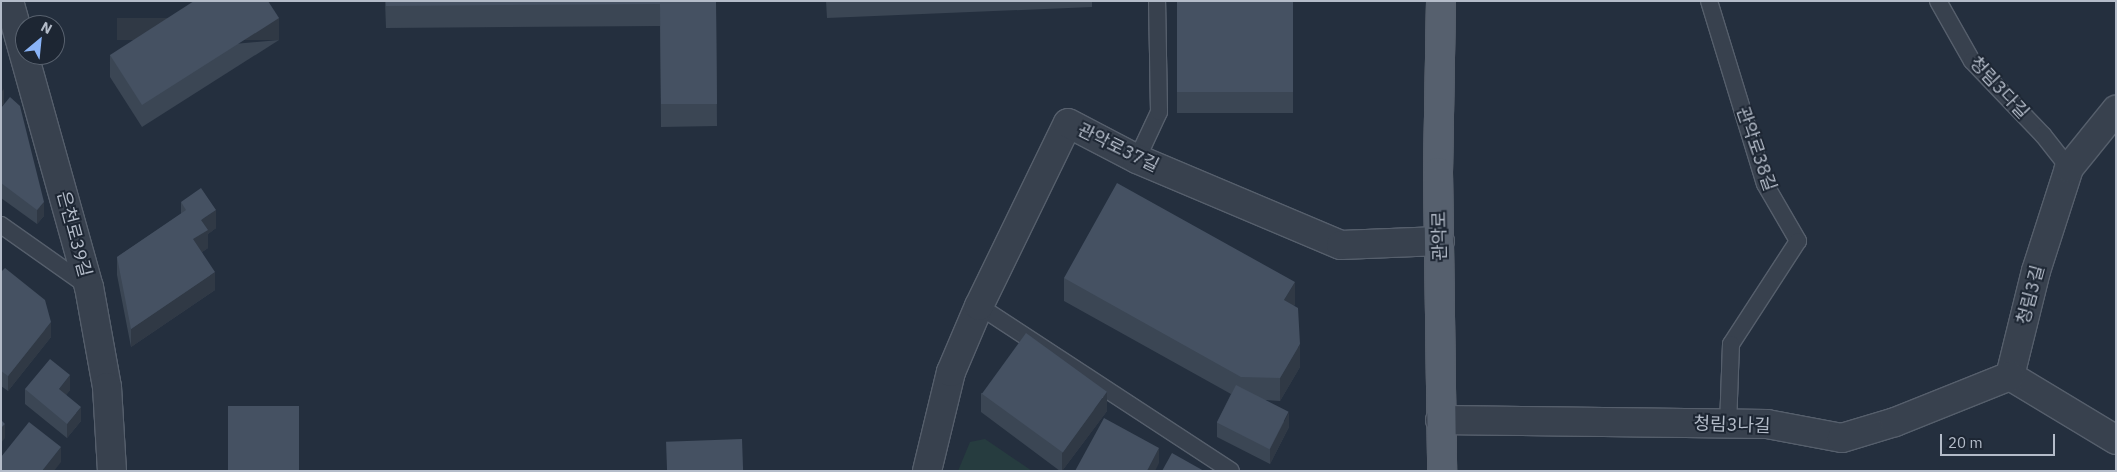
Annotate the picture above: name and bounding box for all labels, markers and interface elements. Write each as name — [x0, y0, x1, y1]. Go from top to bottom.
north arrow — [15, 15, 65, 65]
text: N — [38, 17, 55, 38]
street label: 청림3다길 — [1965, 52, 2033, 124]
street label: 관악로38길 — [1731, 104, 1781, 194]
street label: 관악로37길 — [1074, 119, 1162, 177]
street label: 은천로39길 — [52, 189, 96, 279]
street label: 관악로 — [1429, 211, 1451, 261]
street label: 청림3길 — [2013, 263, 2049, 327]
street label: 청림3나길 — [1693, 413, 1771, 437]
scale bar — [1942, 424, 2057, 456]
text: 20 m — [1948, 433, 1983, 452]

